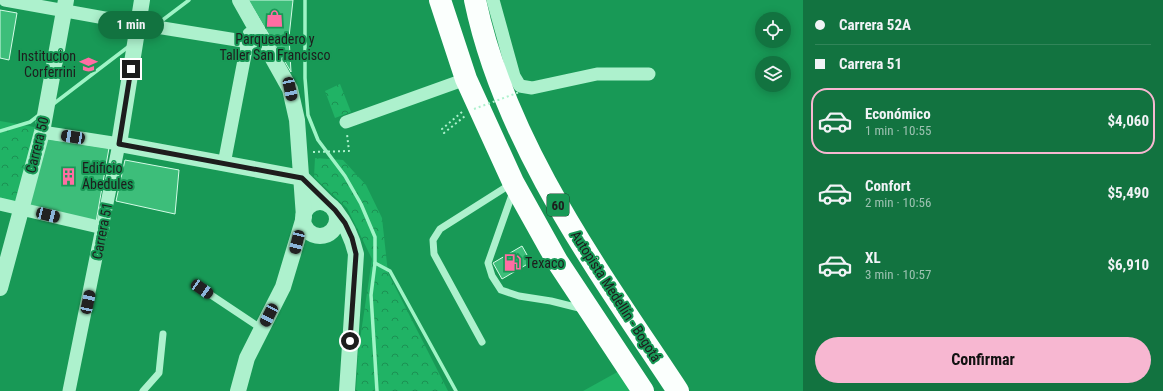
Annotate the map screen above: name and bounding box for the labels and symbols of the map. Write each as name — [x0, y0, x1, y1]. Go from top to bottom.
shop icon: Parqueadero y Taller San Francisco — [265, 9, 285, 29]
callout: 1 min — [98, 11, 164, 39]
place label: Parqueadero y Taller San Francisco — [219, 31, 331, 63]
place label: Institucion Corferrini — [18, 48, 76, 80]
school or university icon: Institucion Corferrini — [79, 54, 99, 74]
route end — [122, 60, 140, 78]
car — [282, 76, 298, 102]
street label: Carrera 50 — [22, 115, 52, 175]
car — [60, 129, 86, 145]
place label: Edificio Abedules — [82, 160, 133, 192]
building icon: Edificio Abedules — [59, 166, 79, 186]
road number: 60 — [547, 194, 569, 216]
street label: Carrera 51 — [89, 201, 115, 261]
car — [35, 206, 61, 224]
street label: Autopista Medellín - Bogotá — [568, 228, 664, 364]
car — [288, 229, 306, 255]
fuel station icon: Texaco — [502, 253, 522, 273]
place label: Texaco — [525, 255, 565, 271]
car — [189, 277, 215, 301]
car — [80, 289, 96, 315]
car — [258, 302, 280, 328]
route start — [341, 332, 359, 350]

